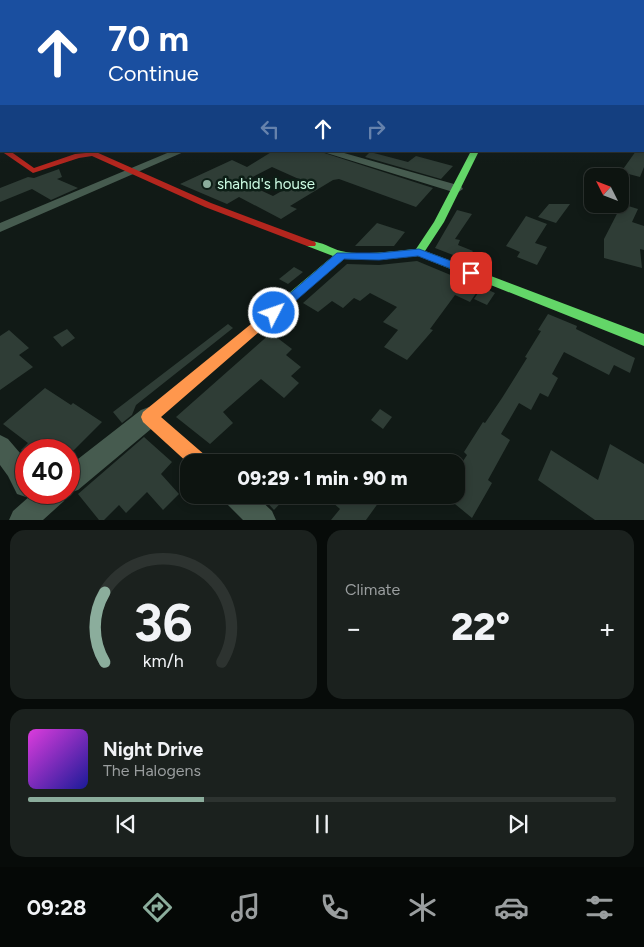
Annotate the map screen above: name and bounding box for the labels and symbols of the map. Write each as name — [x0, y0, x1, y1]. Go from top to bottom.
north arrow — [584, 168, 629, 212]
place label: shahid's house — [217, 175, 315, 193]
marker: shahid's house — [201, 178, 213, 190]
pin — [450, 252, 492, 294]
position arrow — [247, 286, 299, 338]
speed limit sign: 40 — [15, 439, 80, 504]

